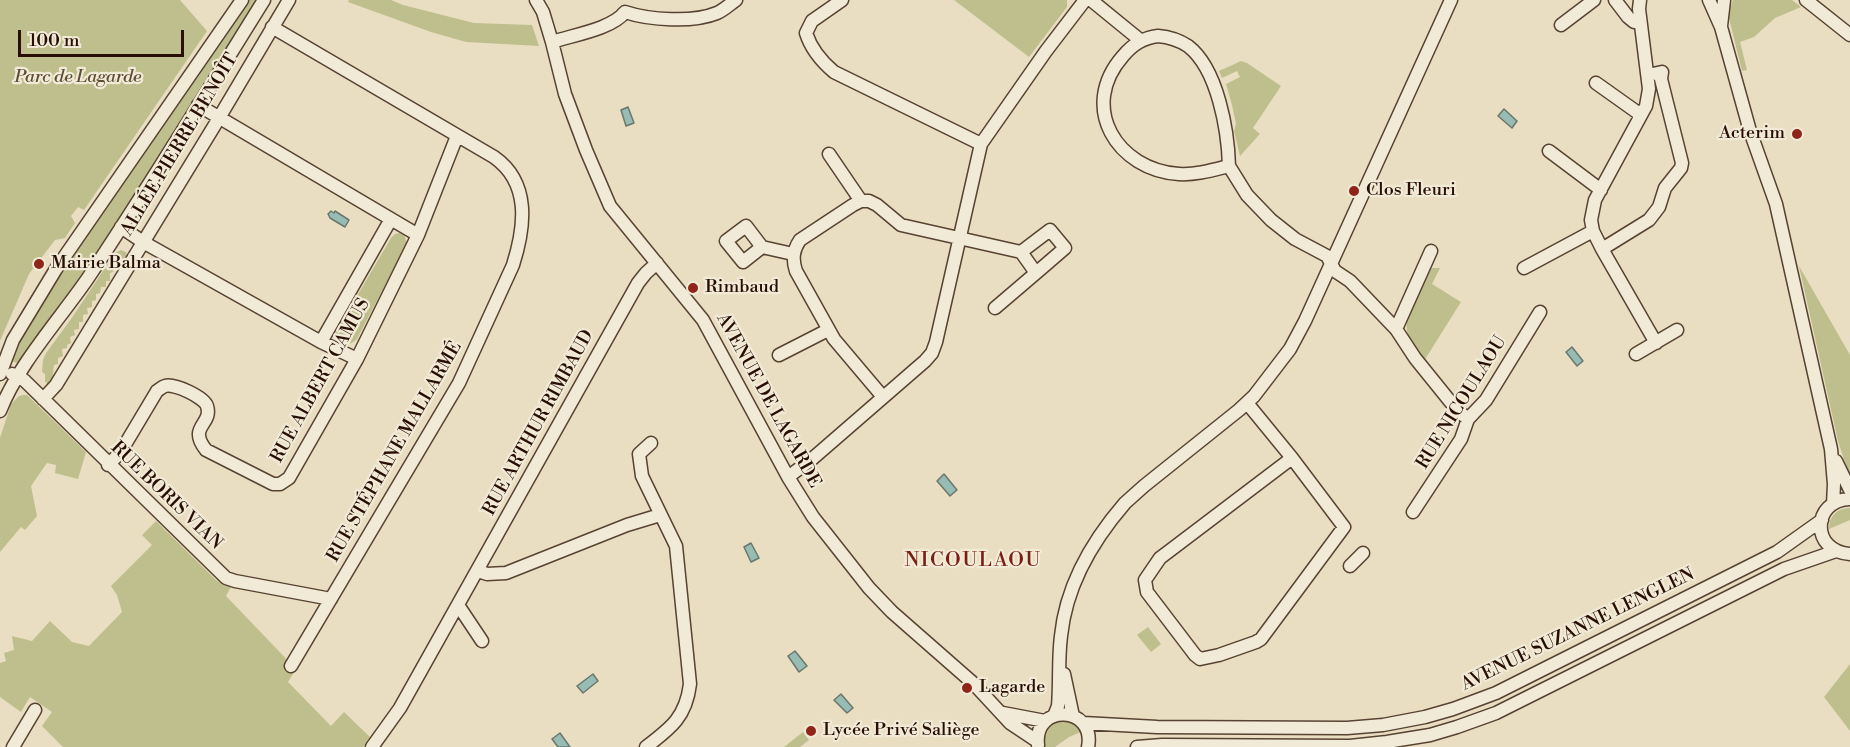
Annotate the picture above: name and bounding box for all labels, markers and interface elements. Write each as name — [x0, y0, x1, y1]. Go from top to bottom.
scale bar — [21, 18, 188, 56]
text: 100 m — [29, 29, 80, 52]
street label: ALLÉE PIERRE BENOÎT — [117, 50, 243, 240]
park label: Parc de Lagarde — [15, 67, 141, 89]
place label: Acterim — [1719, 123, 1785, 145]
marker: Acterim — [1790, 127, 1804, 141]
place label: Clos Fleuri — [1366, 180, 1456, 202]
marker: Clos Fleuri — [1347, 184, 1361, 198]
place label: Mairie Balma — [51, 253, 161, 275]
marker: Mairie Balma — [32, 257, 46, 271]
place label: Rimbaud — [705, 277, 779, 299]
marker: Rimbaud — [686, 281, 700, 295]
street label: RUE ALBERT CAMUS — [267, 295, 375, 467]
street label: AVENUE DE LAGARDE — [711, 310, 825, 492]
street label: RUE ARTHUR RIMBAUD — [479, 326, 599, 520]
street label: RUE NICOULAOU — [1412, 333, 1512, 473]
street label: RUE STÉPHANE MALLARMÉ — [323, 338, 467, 566]
street label: RUE BORIS VIAN — [106, 437, 226, 555]
district label: NICOULAOU — [904, 549, 1042, 573]
street label: AVENUE SUZANNE LENGLEN — [1458, 564, 1698, 696]
place label: Lagarde — [979, 677, 1045, 699]
marker: Lagarde — [960, 681, 974, 695]
place label: Lycée Privé Saliège — [823, 720, 980, 742]
marker: Lycée Privé Saliège — [804, 724, 818, 738]

